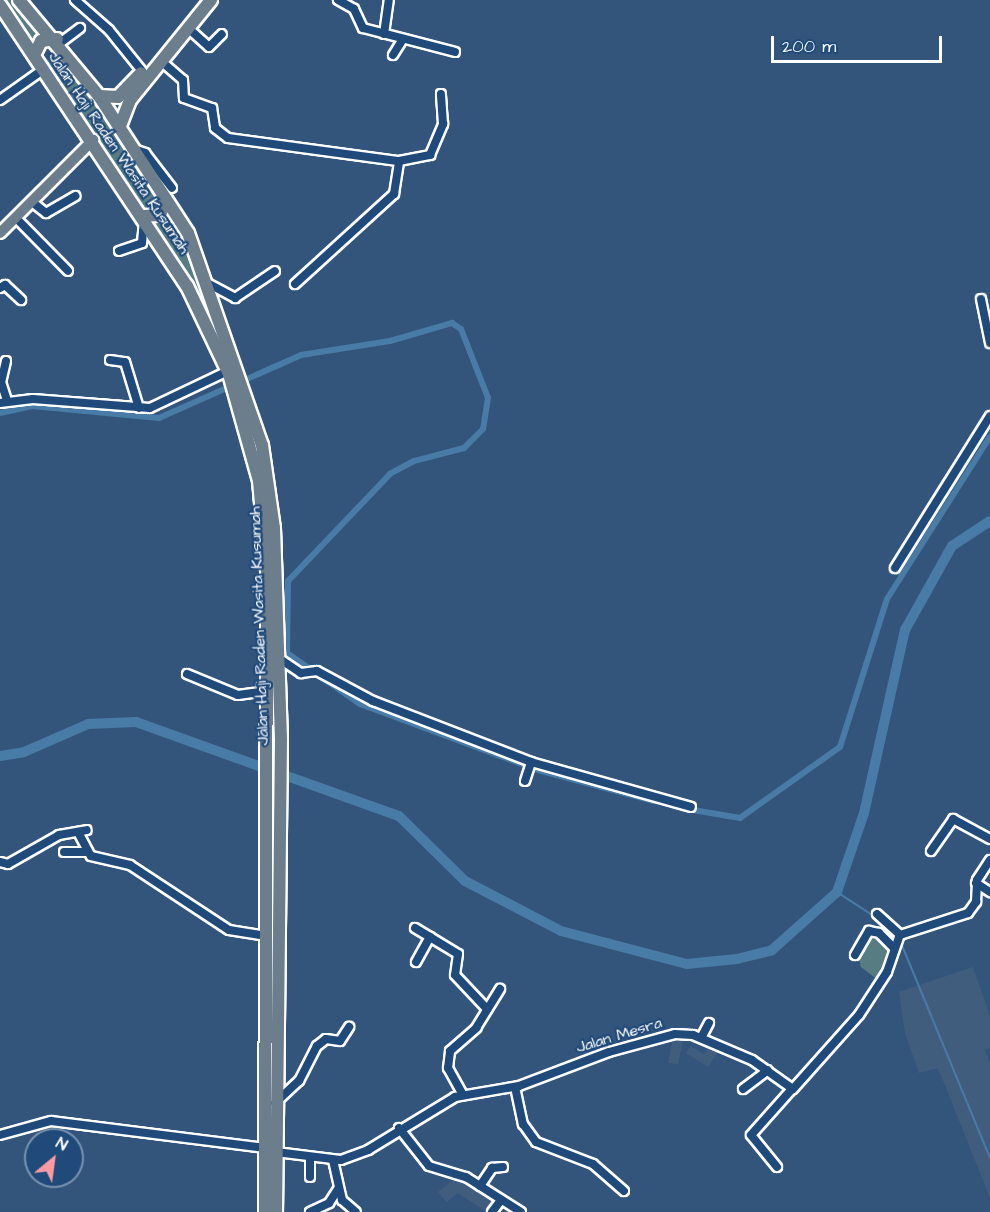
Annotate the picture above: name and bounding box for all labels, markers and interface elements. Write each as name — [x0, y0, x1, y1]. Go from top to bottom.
scale bar — [774, 24, 945, 62]
text: 200 m — [782, 34, 836, 59]
street label: Jalan Haji Raden Wasita Kusumah — [44, 49, 194, 257]
street label: Jalan Haji Raden Wasita Kusumah — [245, 506, 273, 746]
street label: Jalan Mesra — [574, 1013, 664, 1057]
north arrow — [24, 1128, 84, 1188]
text: N — [52, 1132, 71, 1156]

